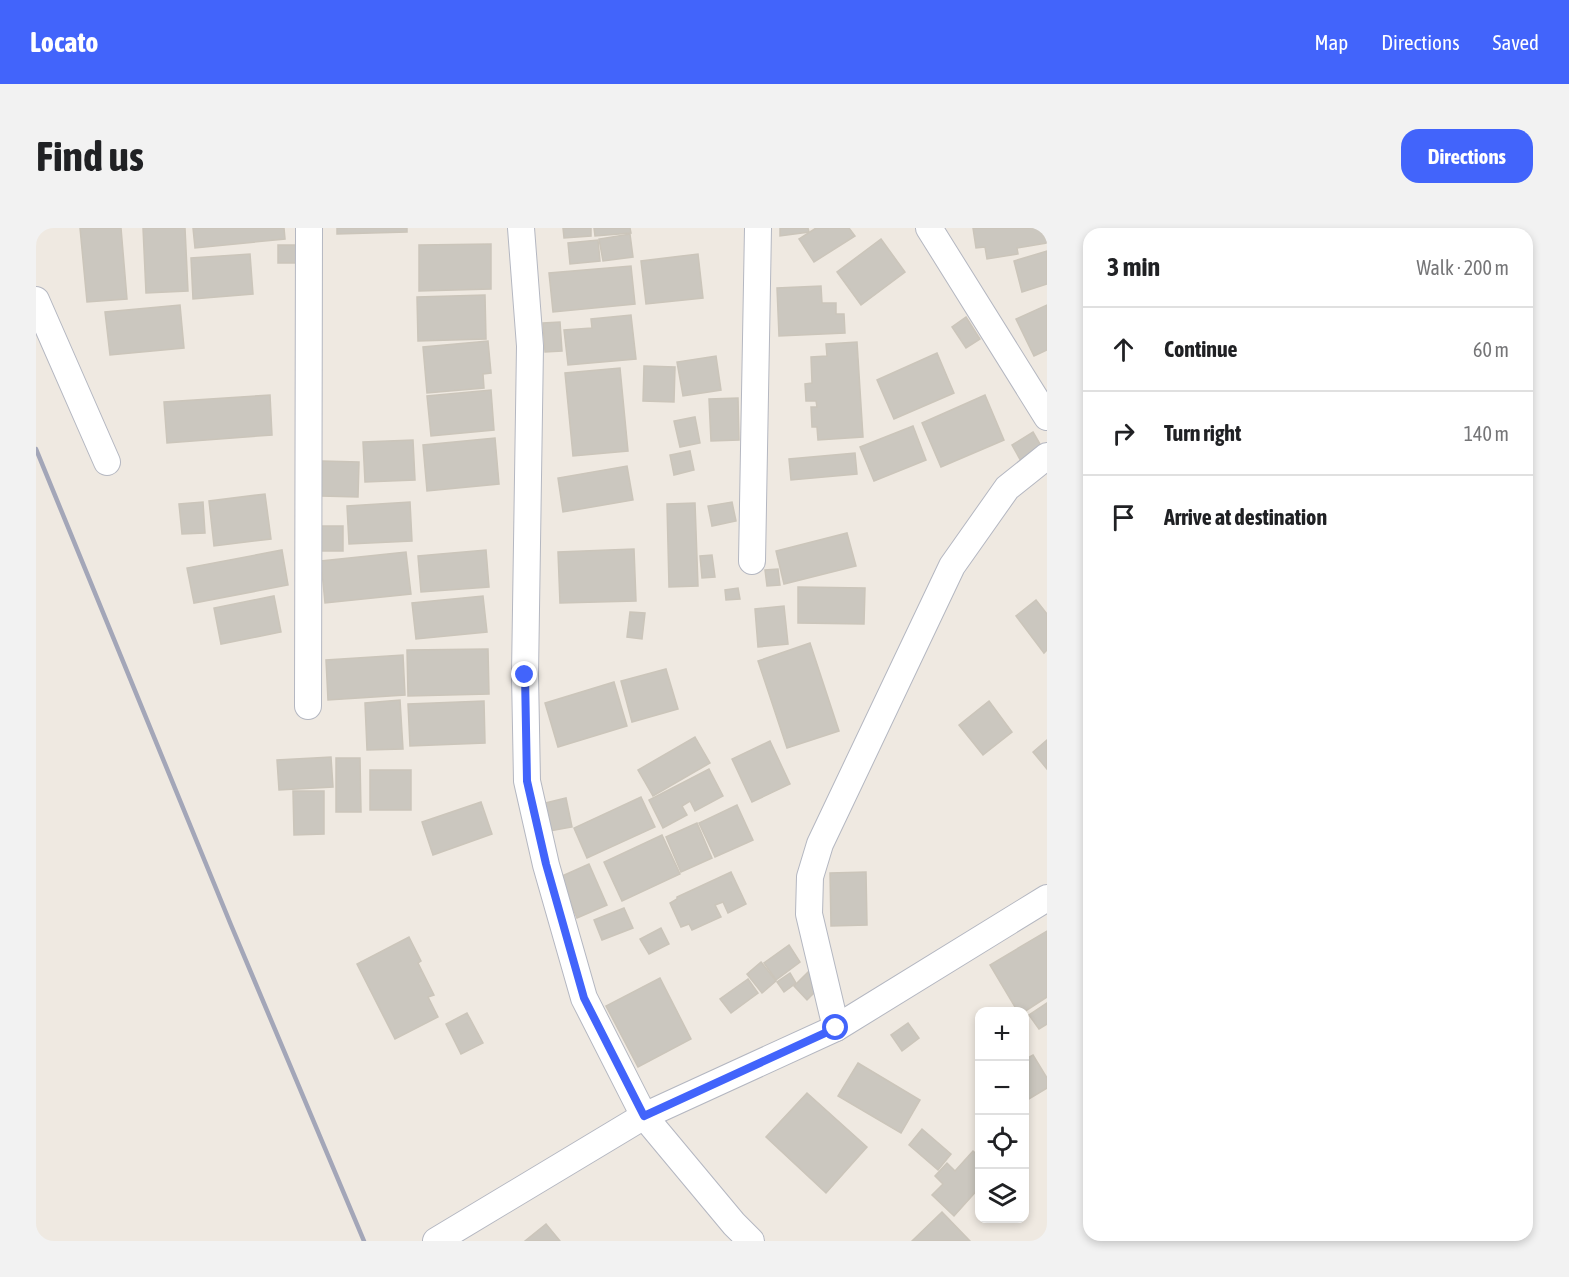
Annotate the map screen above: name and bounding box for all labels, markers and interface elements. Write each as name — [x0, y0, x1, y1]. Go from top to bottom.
text: Locato — [30, 26, 98, 58]
text: Map — [1314, 30, 1348, 54]
text: Directions — [1381, 30, 1460, 54]
text: Saved — [1493, 30, 1539, 54]
button: Directions — [1401, 129, 1533, 183]
text: Find us — [36, 132, 144, 180]
text: 3 min — [1107, 252, 1160, 282]
text: Walk · 200 m — [1417, 256, 1509, 279]
icon: ahead — [1107, 333, 1140, 366]
text: Continue — [1164, 336, 1238, 362]
text: 60 m — [1473, 338, 1509, 361]
icon: right — [1107, 417, 1140, 450]
text: Turn right — [1164, 420, 1241, 446]
text: 140 m — [1464, 422, 1509, 445]
icon: arrive — [1107, 501, 1140, 534]
text: Arrive at destination — [1164, 504, 1327, 530]
route end — [511, 661, 537, 687]
map controls — [975, 1007, 1029, 1223]
button: + — [975, 1007, 1029, 1061]
route start — [822, 1014, 848, 1040]
button: − — [975, 1061, 1029, 1115]
button: locate — [975, 1115, 1029, 1169]
button: layers — [975, 1169, 1029, 1223]

